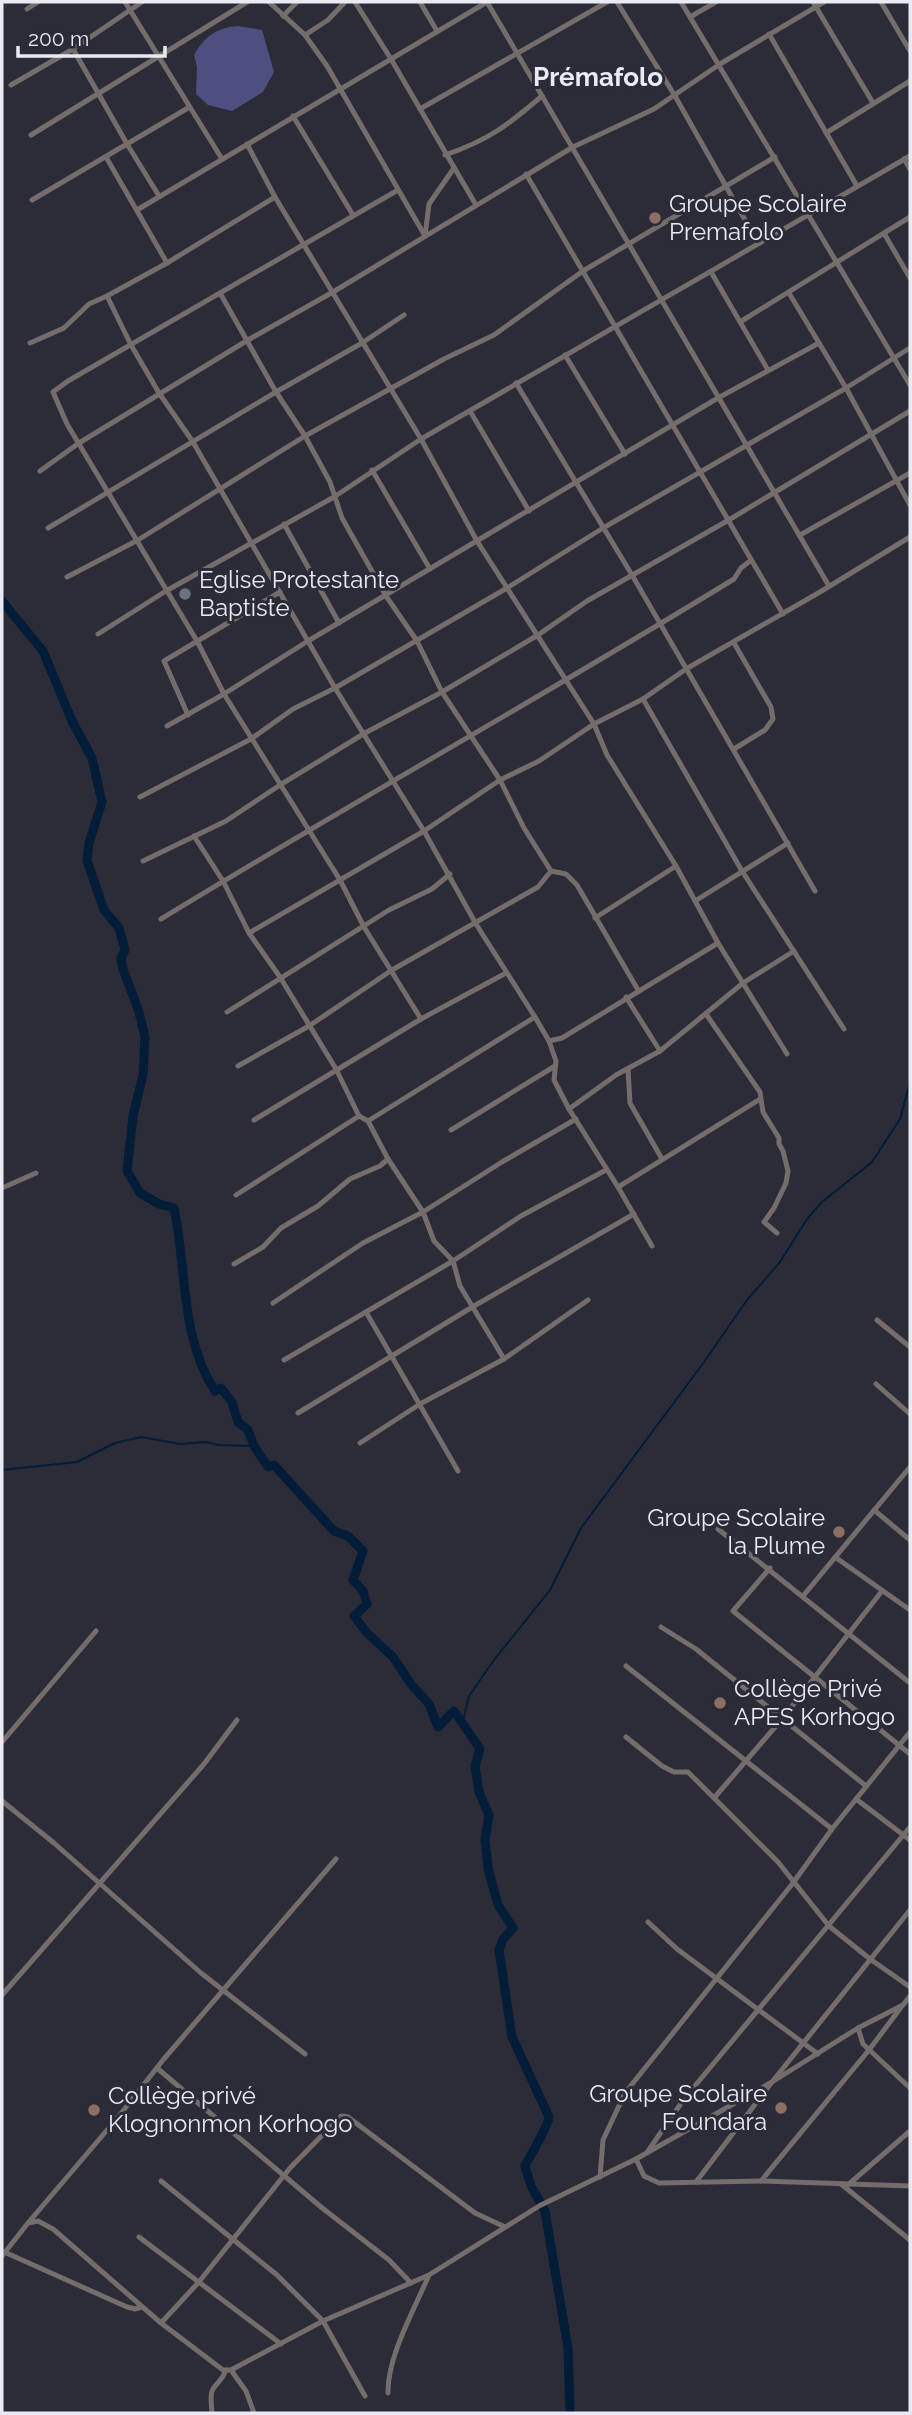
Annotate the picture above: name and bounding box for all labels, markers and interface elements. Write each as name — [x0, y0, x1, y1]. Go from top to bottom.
scale bar — [18, 14, 164, 58]
text: 200 m — [28, 26, 89, 51]
district label: Prémafolo — [533, 62, 663, 92]
place label: Groupe Scolaire Premafolo — [669, 189, 847, 246]
marker: Groupe Scolaire Premafolo — [647, 210, 663, 226]
place label: Eglise Protestante Baptiste — [199, 565, 399, 622]
marker: Eglise Protestante Baptiste — [177, 586, 193, 602]
place label: Groupe Scolaire la Plume — [647, 1503, 825, 1560]
marker: Groupe Scolaire la Plume — [831, 1524, 847, 1540]
place label: Collège Privé APES Korhogo — [734, 1674, 895, 1731]
marker: Collège Privé APES Korhogo — [712, 1695, 728, 1711]
place label: Groupe Scolaire Foundara — [589, 2079, 767, 2136]
place label: Collège privé Klognonmon Korhogo — [108, 2081, 353, 2138]
marker: Groupe Scolaire Foundara — [773, 2100, 789, 2116]
marker: Collège privé Klognonmon Korhogo — [86, 2102, 102, 2118]

